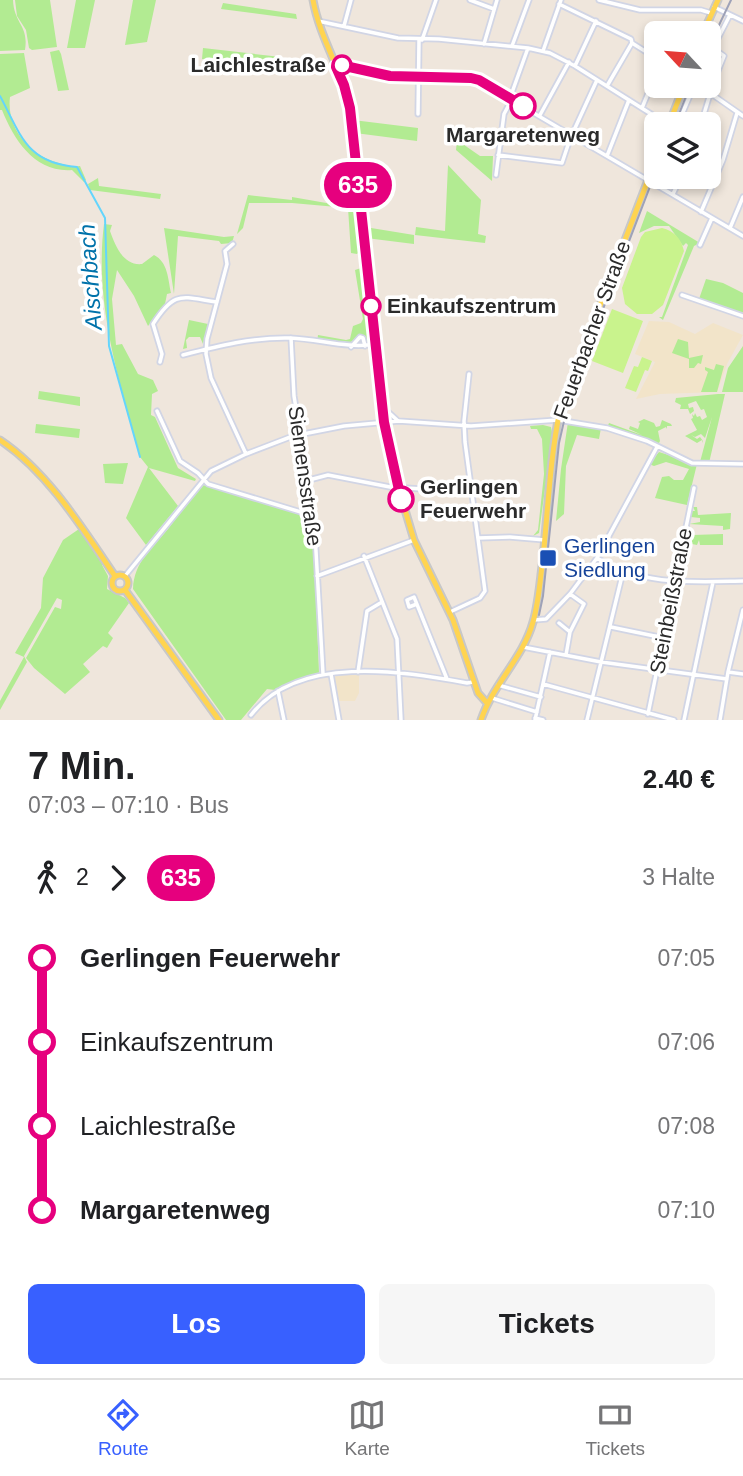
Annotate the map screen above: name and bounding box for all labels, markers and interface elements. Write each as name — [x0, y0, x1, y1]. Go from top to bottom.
north arrow — [644, 21, 721, 98]
map controls — [644, 21, 721, 189]
place label: Laichlestraße — [191, 53, 326, 76]
marker: Laichlestraße — [332, 55, 352, 75]
marker: Margaretenweg — [510, 93, 536, 119]
button: layers — [644, 112, 721, 189]
place label: Margaretenweg — [446, 123, 600, 146]
line badge: 635 — [318, 162, 398, 208]
text: 635 — [338, 171, 378, 198]
water label: Aischbach — [73, 223, 107, 333]
street label: Feuerbacher Straße — [549, 238, 634, 422]
place label: Einkaufszentrum — [387, 294, 556, 317]
marker: Einkaufszentrum — [361, 296, 381, 316]
street label: Siemensstraße — [284, 404, 327, 547]
place label: Gerlingen Feuerwehr — [420, 475, 526, 522]
marker: Gerlingen Feuerwehr — [388, 486, 414, 512]
street label: Steinbeißstraße — [645, 526, 696, 676]
place label: Gerlingen Siedlung — [564, 534, 655, 581]
marker: Gerlingen Siedlung — [538, 548, 558, 568]
text: 7 Min. — [28, 745, 136, 787]
text: 2.40 € — [643, 764, 715, 794]
text: 07:03 – 07:10 · Bus — [28, 792, 229, 818]
icon: walk — [28, 859, 66, 897]
icon: forward — [99, 859, 137, 897]
text: 2 — [76, 864, 89, 890]
text: 635 — [161, 864, 201, 891]
text: 3 Halte — [642, 864, 715, 890]
text: Gerlingen Feuerwehr — [80, 943, 340, 973]
text: 07:05 — [657, 945, 715, 971]
text: Einkaufszentrum — [80, 1027, 274, 1057]
text: 07:06 — [657, 1029, 715, 1055]
text: Laichlestraße — [80, 1111, 236, 1141]
text: 07:08 — [657, 1113, 715, 1139]
text: Margaretenweg — [80, 1195, 271, 1225]
text: 07:10 — [657, 1197, 715, 1223]
button: Los — [28, 1284, 365, 1364]
button: Tickets — [379, 1284, 715, 1364]
tab: Route — [98, 1396, 149, 1460]
tab: Karte — [344, 1396, 390, 1460]
tab: Tickets — [586, 1396, 645, 1460]

